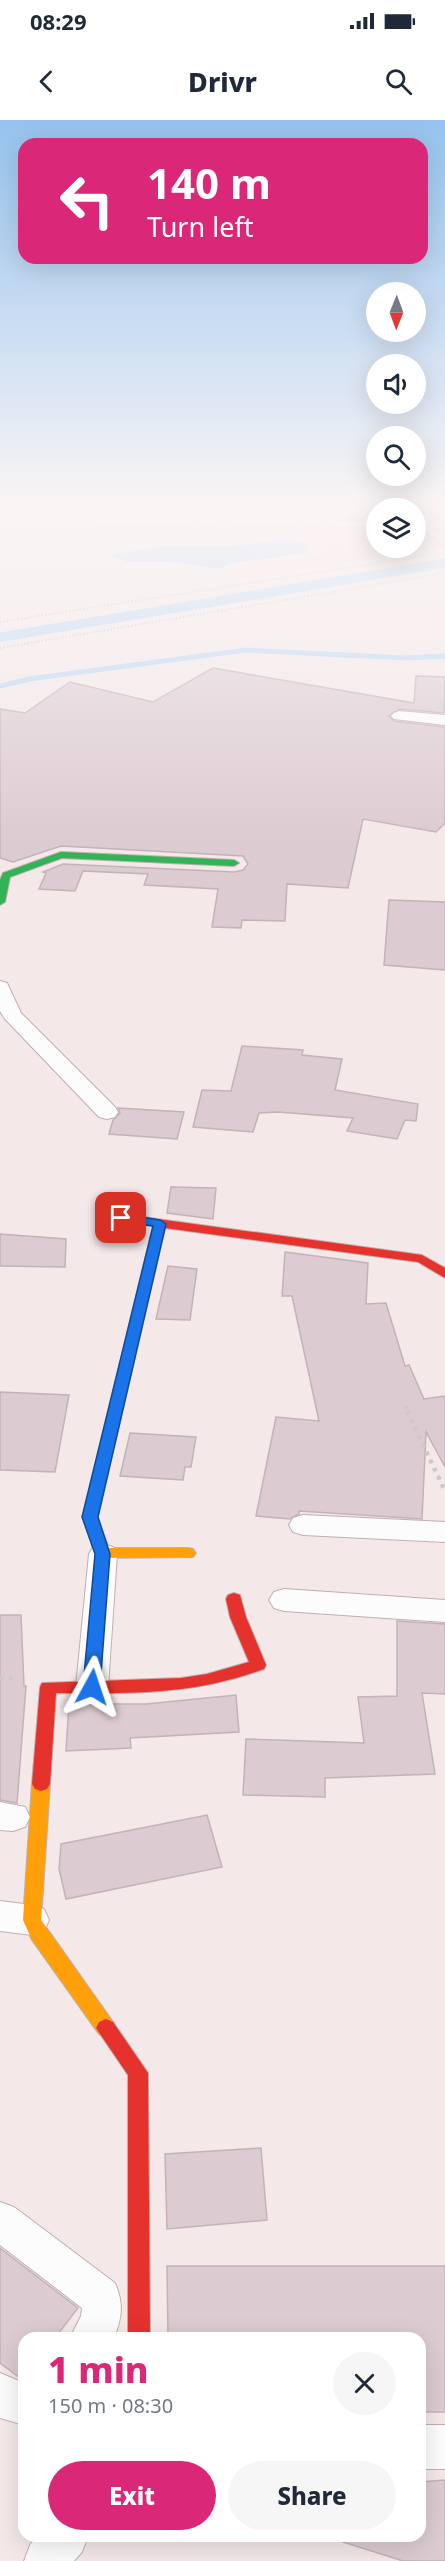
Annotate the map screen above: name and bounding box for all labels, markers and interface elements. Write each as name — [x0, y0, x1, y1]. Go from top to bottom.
text: 08:29 — [30, 6, 87, 36]
text: Drivr — [188, 63, 257, 100]
icon: back — [30, 65, 63, 98]
icon: search — [382, 65, 415, 98]
text: 140 m — [147, 154, 271, 211]
icon: left — [48, 162, 126, 240]
text: Turn left — [147, 208, 253, 245]
north arrow — [366, 282, 426, 342]
map controls — [366, 282, 426, 558]
button: sound — [366, 354, 426, 414]
button: search — [366, 426, 426, 486]
button: layers — [366, 498, 426, 558]
pin — [95, 1192, 146, 1243]
icon: arrive — [104, 1201, 137, 1234]
position arrow — [60, 1655, 124, 1719]
text: 1 min — [48, 2345, 149, 2394]
button: close — [333, 2352, 396, 2415]
text: 150 m · 08:30 — [48, 2392, 173, 2419]
button: Exit — [48, 2461, 216, 2530]
button: Share — [228, 2461, 396, 2530]

